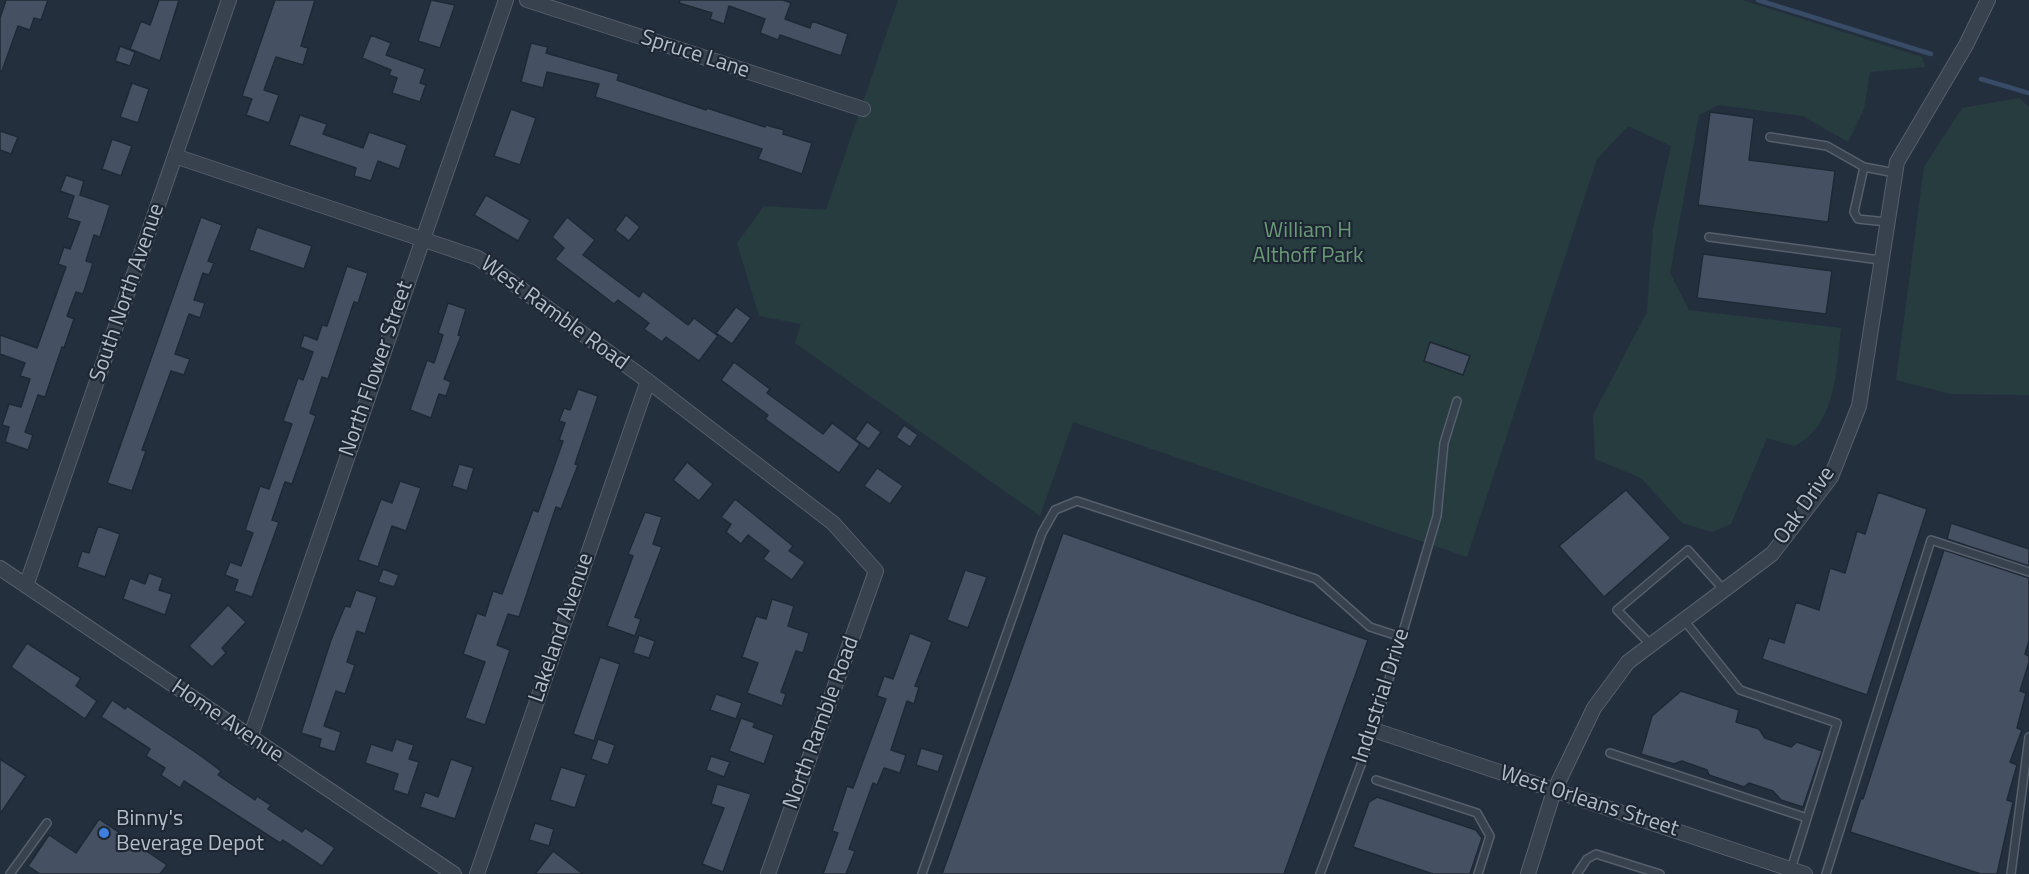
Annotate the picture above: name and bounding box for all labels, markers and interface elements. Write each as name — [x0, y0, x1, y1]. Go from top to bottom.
street label: Spruce Lane — [637, 25, 753, 85]
street label: South North Avenue — [85, 200, 171, 386]
park label: William H Althoff Park — [1253, 219, 1363, 270]
street label: West Ramble Road — [475, 252, 633, 376]
street label: North Flower Street — [335, 278, 419, 460]
street label: Oak Drive — [1769, 462, 1841, 550]
street label: Lakeland Avenue — [524, 550, 600, 706]
street label: Industrial Drive — [1348, 625, 1416, 767]
street label: North Ramble Road — [779, 633, 865, 813]
street label: Home Avenue — [166, 675, 288, 769]
street label: West Orleans Street — [1497, 761, 1681, 843]
place label: Binny's Beverage Depot — [116, 807, 264, 858]
marker: Binny's Beverage Depot — [97, 826, 111, 840]

